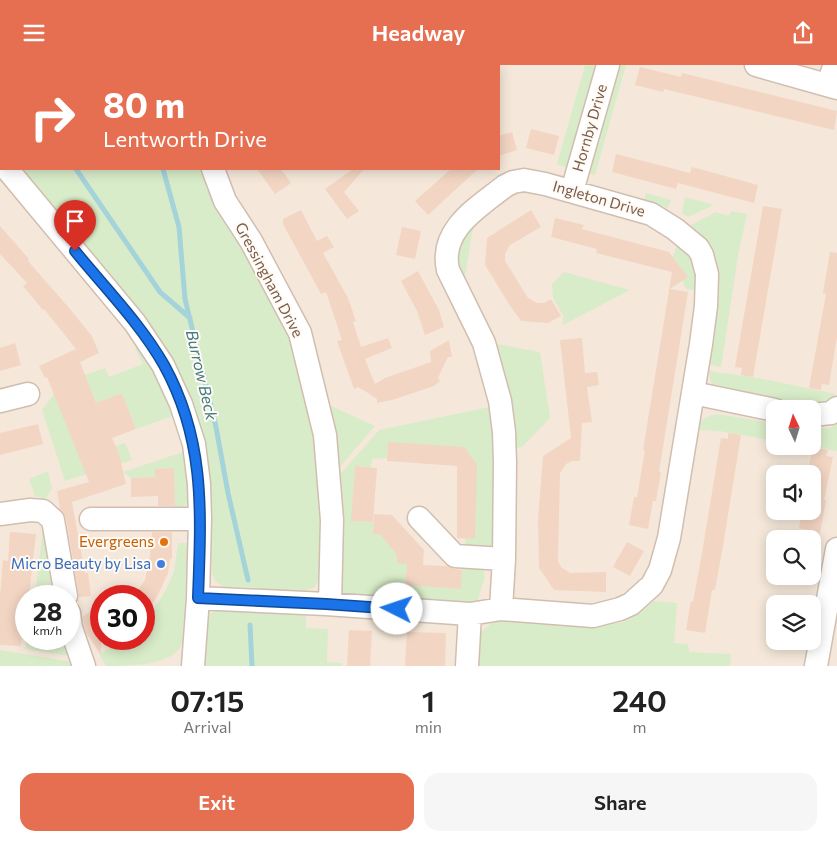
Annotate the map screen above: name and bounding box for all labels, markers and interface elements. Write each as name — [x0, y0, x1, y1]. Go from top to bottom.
icon: menu — [20, 19, 48, 47]
text: Headway — [372, 19, 465, 46]
icon: share — [789, 19, 817, 47]
text: 80 m — [103, 82, 185, 125]
street label: Hornby Drive — [568, 82, 610, 174]
icon: right — [20, 85, 85, 150]
text: Lentworth Drive — [103, 125, 267, 152]
street label: Ingleton Drive — [551, 176, 648, 220]
pin — [54, 200, 96, 251]
icon: arrive — [61, 207, 89, 235]
street label: Gressingham Drive — [232, 219, 308, 340]
water label: Burrow Beck — [183, 328, 222, 422]
north arrow — [766, 400, 821, 455]
map controls — [766, 400, 821, 650]
button: sound — [766, 465, 821, 520]
button: search — [766, 530, 821, 585]
place label: Evergreens — [79, 532, 154, 550]
marker: Evergreens — [158, 536, 170, 548]
place label: Micro Beauty by Lisa — [11, 554, 151, 572]
marker: Micro Beauty by Lisa — [155, 558, 167, 570]
position arrow — [370, 582, 422, 634]
speed limit sign: 30 — [90, 585, 155, 650]
button: layers — [766, 595, 821, 650]
text: 28 — [33, 596, 62, 626]
text: km/h — [33, 623, 62, 637]
text: 07:15 — [170, 681, 244, 718]
text: 1 — [422, 681, 435, 718]
text: 240 — [612, 681, 667, 718]
text: Arrival — [183, 717, 232, 736]
text: min — [415, 717, 442, 736]
text: m — [633, 717, 646, 736]
button: Exit — [20, 773, 414, 831]
button: Share — [424, 773, 817, 831]

